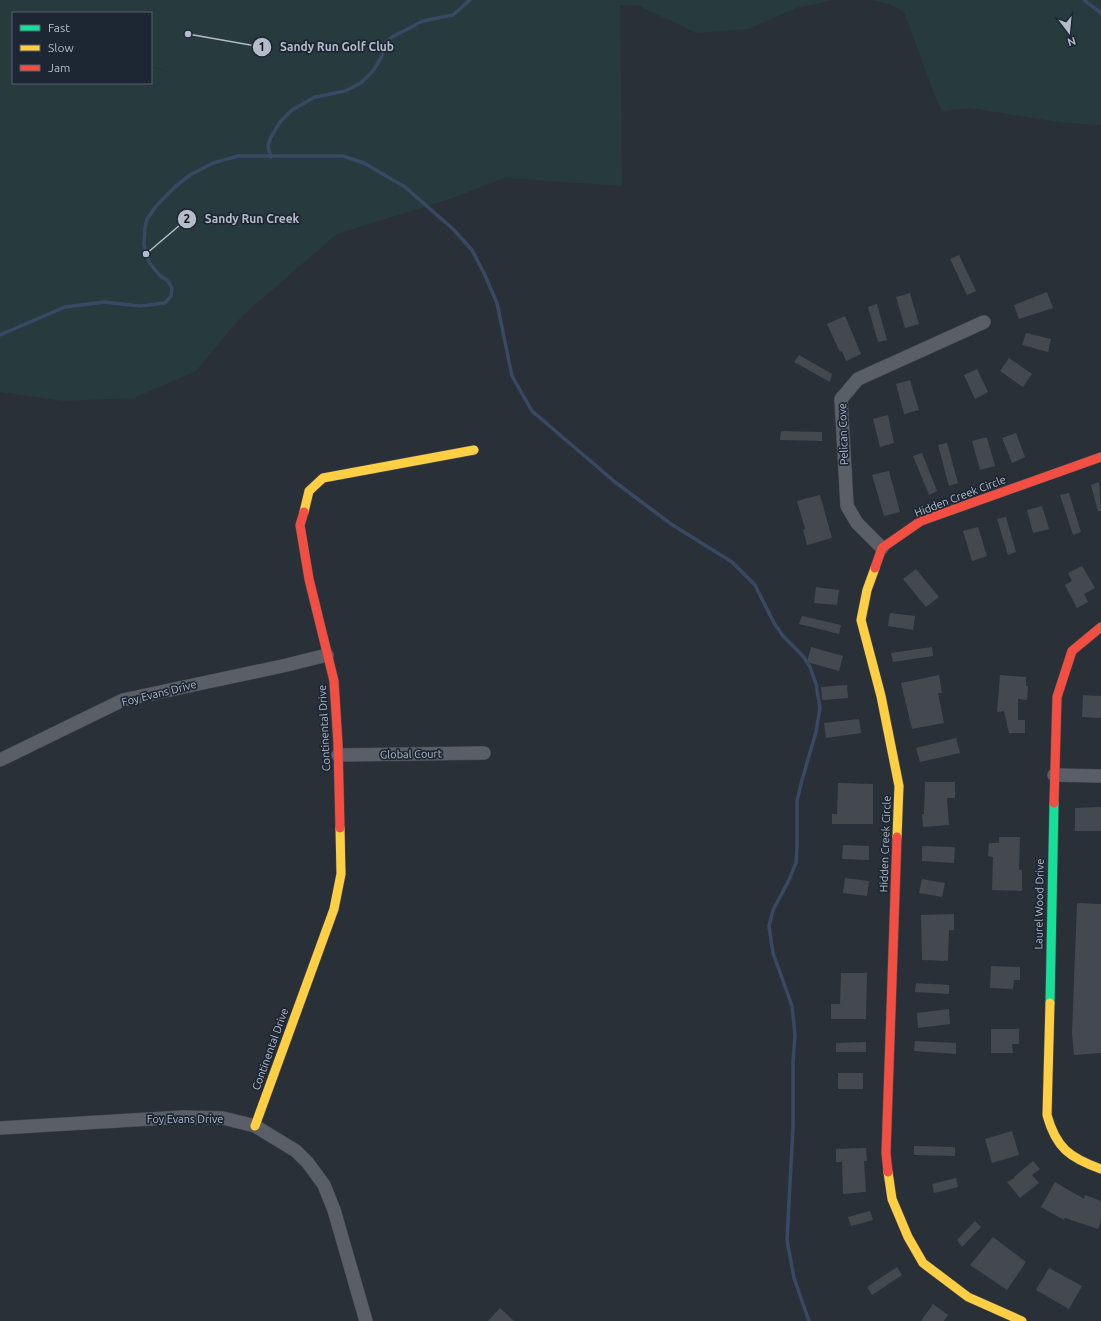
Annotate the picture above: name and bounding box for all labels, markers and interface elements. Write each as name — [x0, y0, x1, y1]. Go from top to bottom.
legend — [12, 12, 152, 84]
north arrow — [1049, 12, 1089, 52]
text: Fast — [48, 21, 70, 34]
callout: Sandy Run Golf Club — [252, 35, 402, 59]
text: N — [1066, 35, 1077, 49]
text: 1 — [259, 40, 265, 53]
text: Sandy Run Golf Club — [280, 40, 394, 53]
text: Slow — [48, 41, 74, 54]
text: Jam — [48, 61, 70, 74]
callout: Sandy Run Creek — [177, 207, 307, 231]
text: 2 — [184, 212, 191, 225]
text: Sandy Run Creek — [205, 212, 300, 225]
street label: Pelican Cove — [836, 403, 850, 465]
street label: Hidden Creek Circle — [913, 473, 1007, 519]
street label: Foy Evans Drive — [120, 678, 198, 708]
street label: Continental Drive — [316, 685, 332, 771]
street label: Global Court — [380, 747, 443, 761]
street label: Hidden Creek Circle — [877, 795, 893, 893]
street label: Laurel Wood Drive — [1032, 858, 1046, 950]
street label: Continental Drive — [250, 1006, 290, 1092]
street label: Foy Evans Drive — [147, 1113, 223, 1125]

